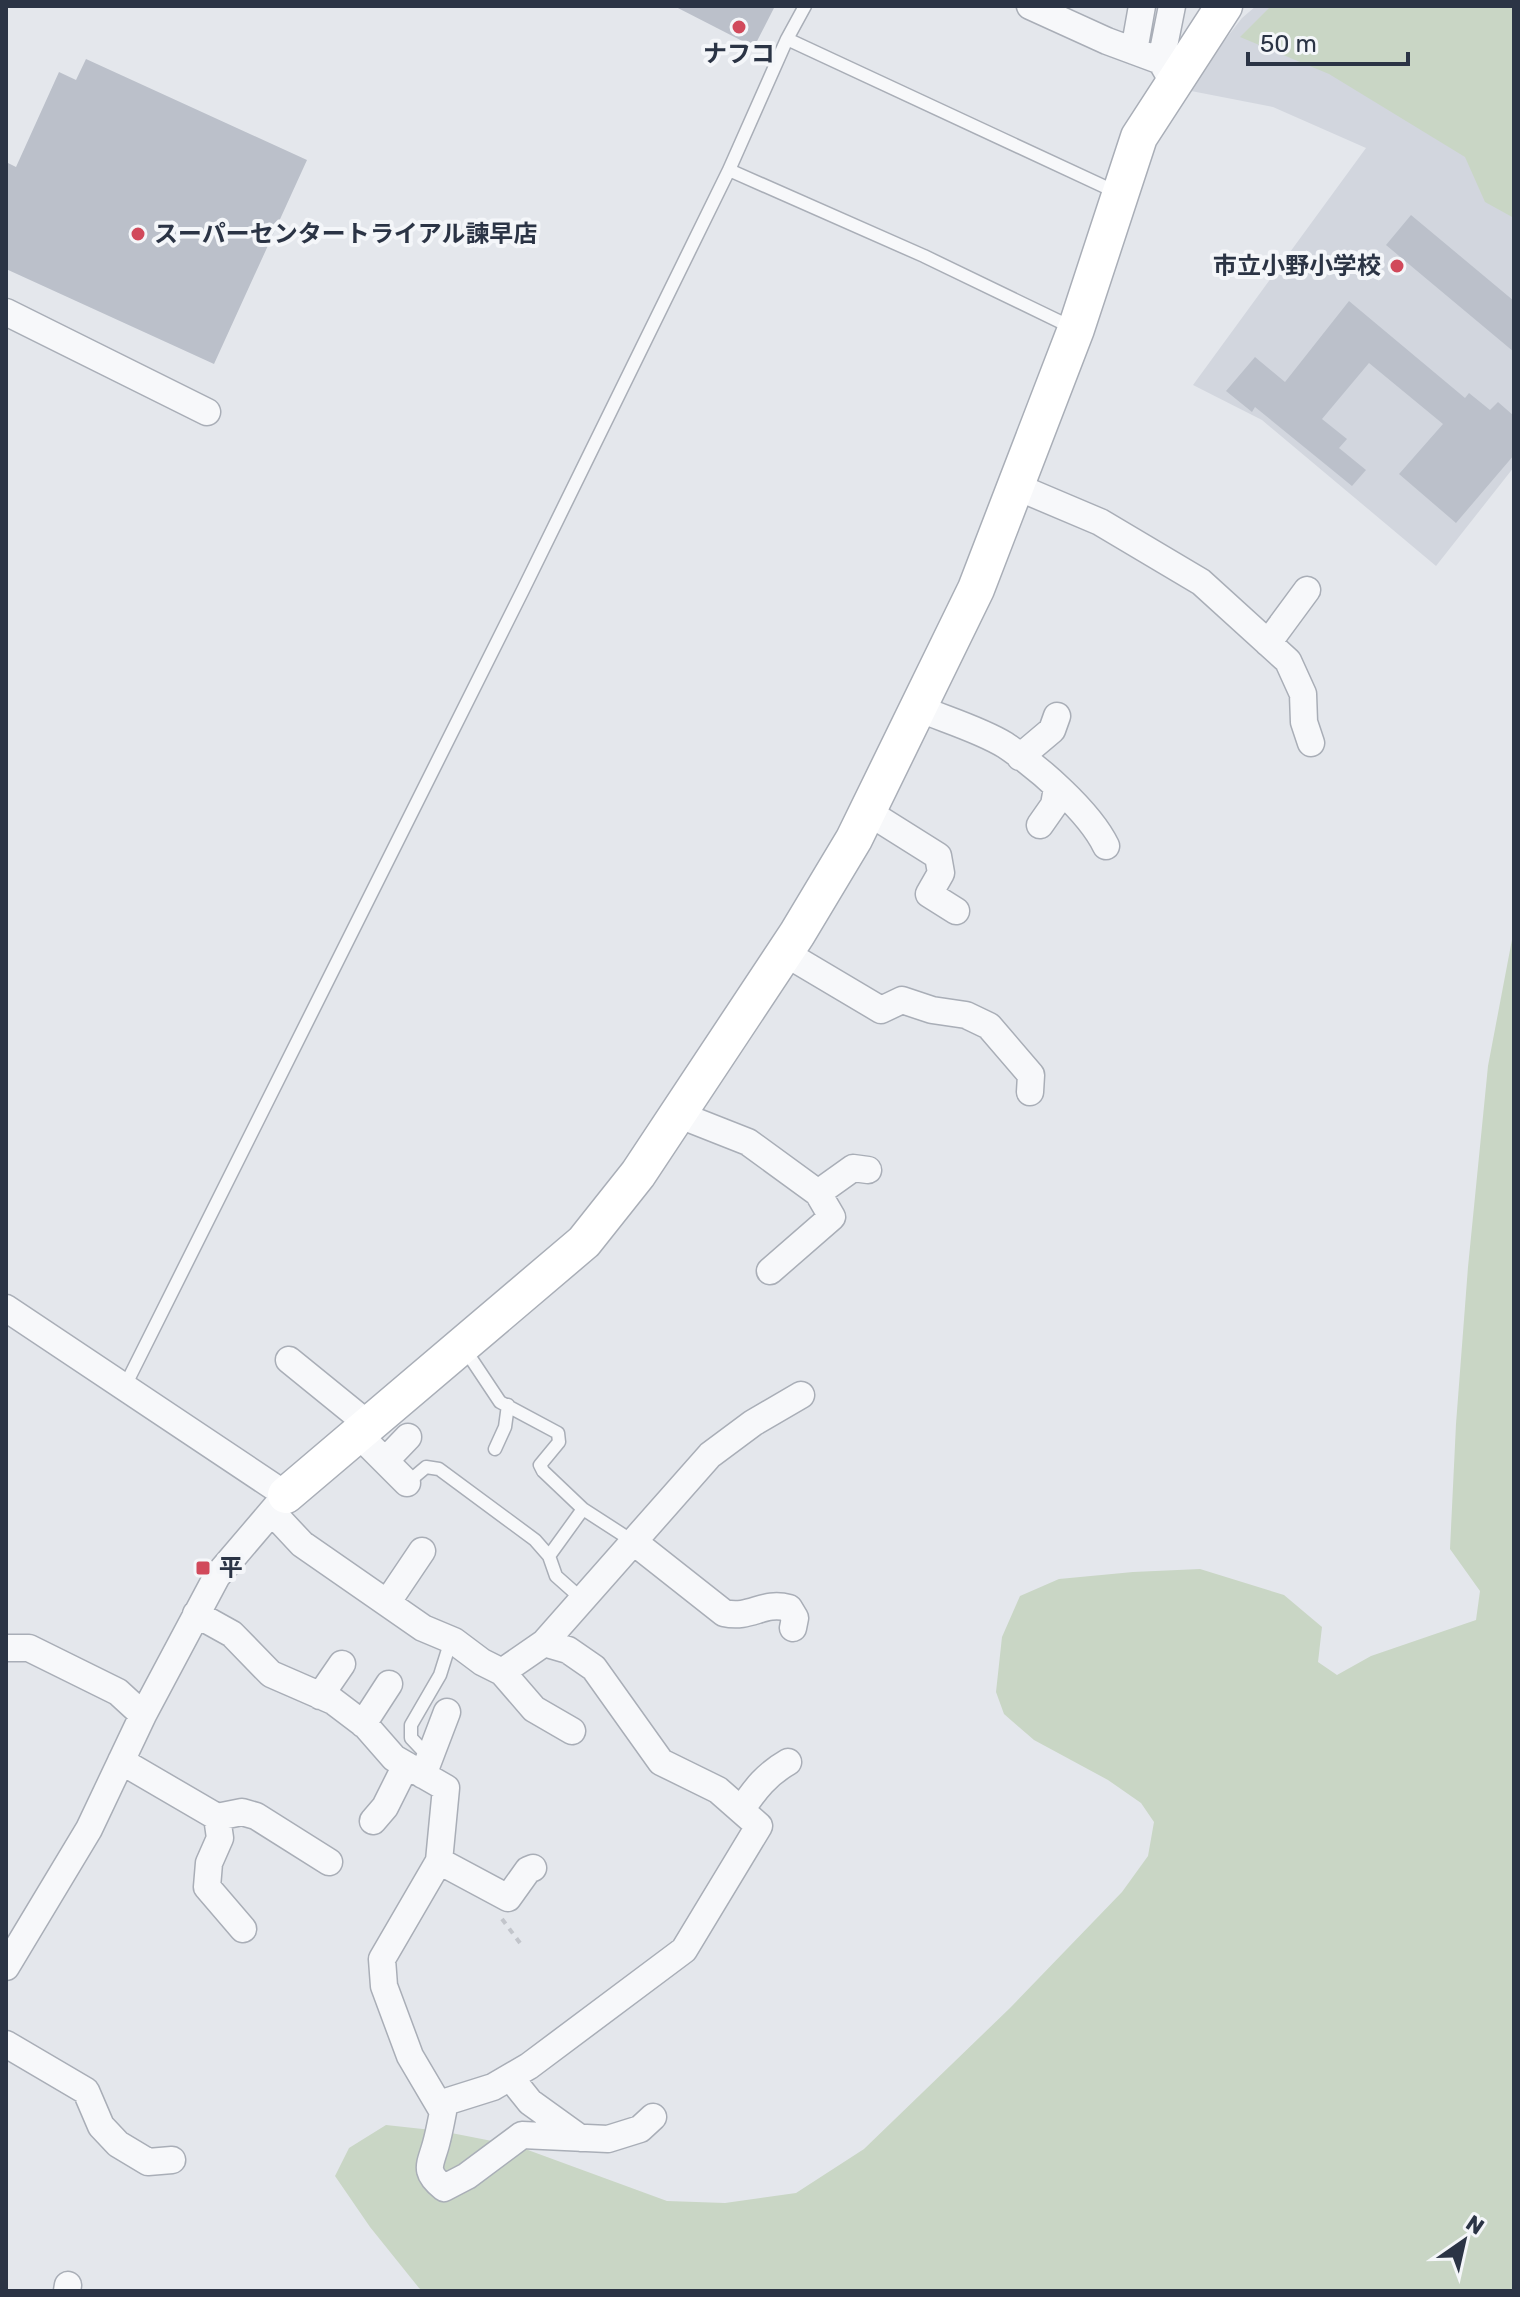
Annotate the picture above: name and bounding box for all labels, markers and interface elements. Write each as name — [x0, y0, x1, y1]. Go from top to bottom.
scale bar — [1248, 16, 1408, 66]
marker: ナフコ — [730, 18, 748, 36]
text: 50 m — [1260, 30, 1317, 58]
place label: ナフコ — [703, 40, 775, 68]
place label: スーパーセンタートライアル諫早店 — [154, 220, 538, 248]
marker: スーパーセンタートライアル諫早店 — [129, 225, 147, 243]
place label: 市立小野小学校 — [1213, 252, 1381, 280]
marker: 市立小野小学校 — [1388, 257, 1406, 275]
place label: 平 — [219, 1554, 243, 1582]
marker: 平 — [194, 1559, 212, 1577]
north arrow — [1424, 2201, 1504, 2281]
text: N — [1461, 2209, 1489, 2240]

